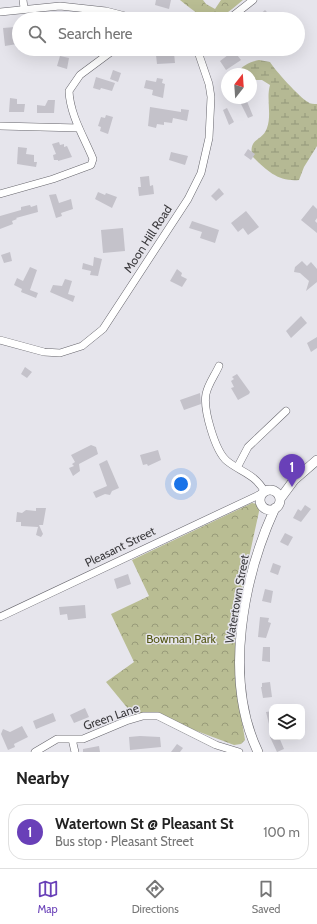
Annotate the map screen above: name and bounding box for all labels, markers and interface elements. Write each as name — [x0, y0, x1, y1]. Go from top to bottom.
search box — [12, 12, 305, 56]
icon: search — [26, 23, 48, 45]
text: Search here — [58, 25, 133, 43]
north arrow — [221, 68, 257, 104]
street label: Moon Hill Road — [120, 202, 175, 275]
pin: 1 — [279, 454, 305, 487]
your location — [171, 474, 191, 494]
street label: Pleasant Street — [82, 523, 157, 570]
street label: Watertown Street — [221, 553, 252, 645]
park label: Bowman Park — [146, 631, 216, 646]
street label: Green Lane — [81, 700, 141, 733]
map controls — [269, 704, 305, 740]
button: layers — [269, 704, 305, 740]
text: Nearby — [16, 768, 69, 788]
text: Watertown St @ Pleasant St — [55, 815, 234, 833]
text: 1 — [28, 824, 32, 840]
text: 100 m — [263, 824, 300, 840]
text: Bus stop · Pleasant Street — [55, 833, 194, 849]
tab: Map — [37, 878, 59, 916]
tab: Directions — [132, 878, 179, 916]
tab: Saved — [252, 878, 280, 916]

